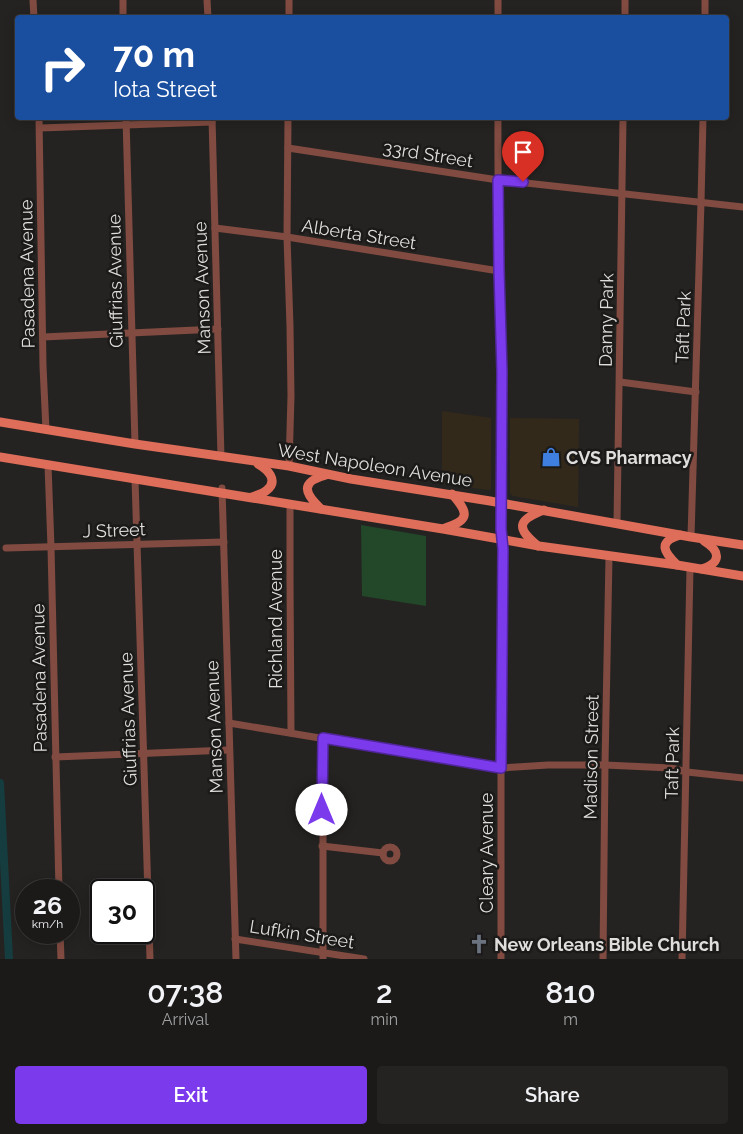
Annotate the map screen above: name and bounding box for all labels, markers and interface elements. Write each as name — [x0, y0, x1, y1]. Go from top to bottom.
text: 70 m — [113, 34, 195, 75]
icon: right — [30, 35, 95, 100]
text: Iota Street — [113, 76, 217, 102]
pin — [502, 131, 544, 182]
street label: 33rd Street — [381, 137, 475, 171]
icon: arrive — [509, 138, 537, 166]
street label: Pasadena Avenue — [15, 199, 39, 349]
street label: Giuffrias Avenue — [103, 213, 127, 348]
street label: Alberta Street — [300, 215, 418, 253]
street label: Manson Avenue — [189, 221, 215, 355]
street label: Danny Park — [595, 272, 617, 367]
street label: Taft Park — [671, 290, 695, 363]
street label: West Napoleon Avenue — [276, 439, 474, 491]
shop icon: CVS Pharmacy — [540, 446, 562, 468]
place label: CVS Pharmacy — [566, 447, 692, 468]
street label: J Street — [82, 518, 146, 542]
street label: Richland Avenue — [265, 549, 286, 689]
street label: Pasadena Avenue — [27, 603, 51, 753]
street label: Giuffrias Avenue — [115, 651, 141, 786]
street label: Manson Avenue — [201, 660, 227, 794]
street label: Madison Street — [579, 694, 603, 820]
street label: Taft Park — [661, 726, 683, 799]
position arrow — [295, 783, 347, 835]
street label: Cleary Avenue — [476, 792, 497, 913]
speed limit sign: 30 — [90, 879, 155, 944]
text: 26 — [33, 890, 62, 920]
street label: Lufkin Street — [248, 915, 356, 953]
text: km/h — [32, 917, 63, 931]
church icon: New Orleans Bible Church — [468, 933, 490, 955]
place label: New Orleans Bible Church — [494, 934, 720, 955]
text: 07:38 — [147, 975, 223, 1010]
text: 2 — [376, 975, 392, 1010]
text: 810 — [545, 975, 596, 1010]
text: Arrival — [162, 1010, 209, 1029]
text: min — [370, 1010, 398, 1029]
text: m — [563, 1010, 578, 1029]
button: Exit — [15, 1066, 367, 1124]
button: Share — [377, 1066, 728, 1124]

